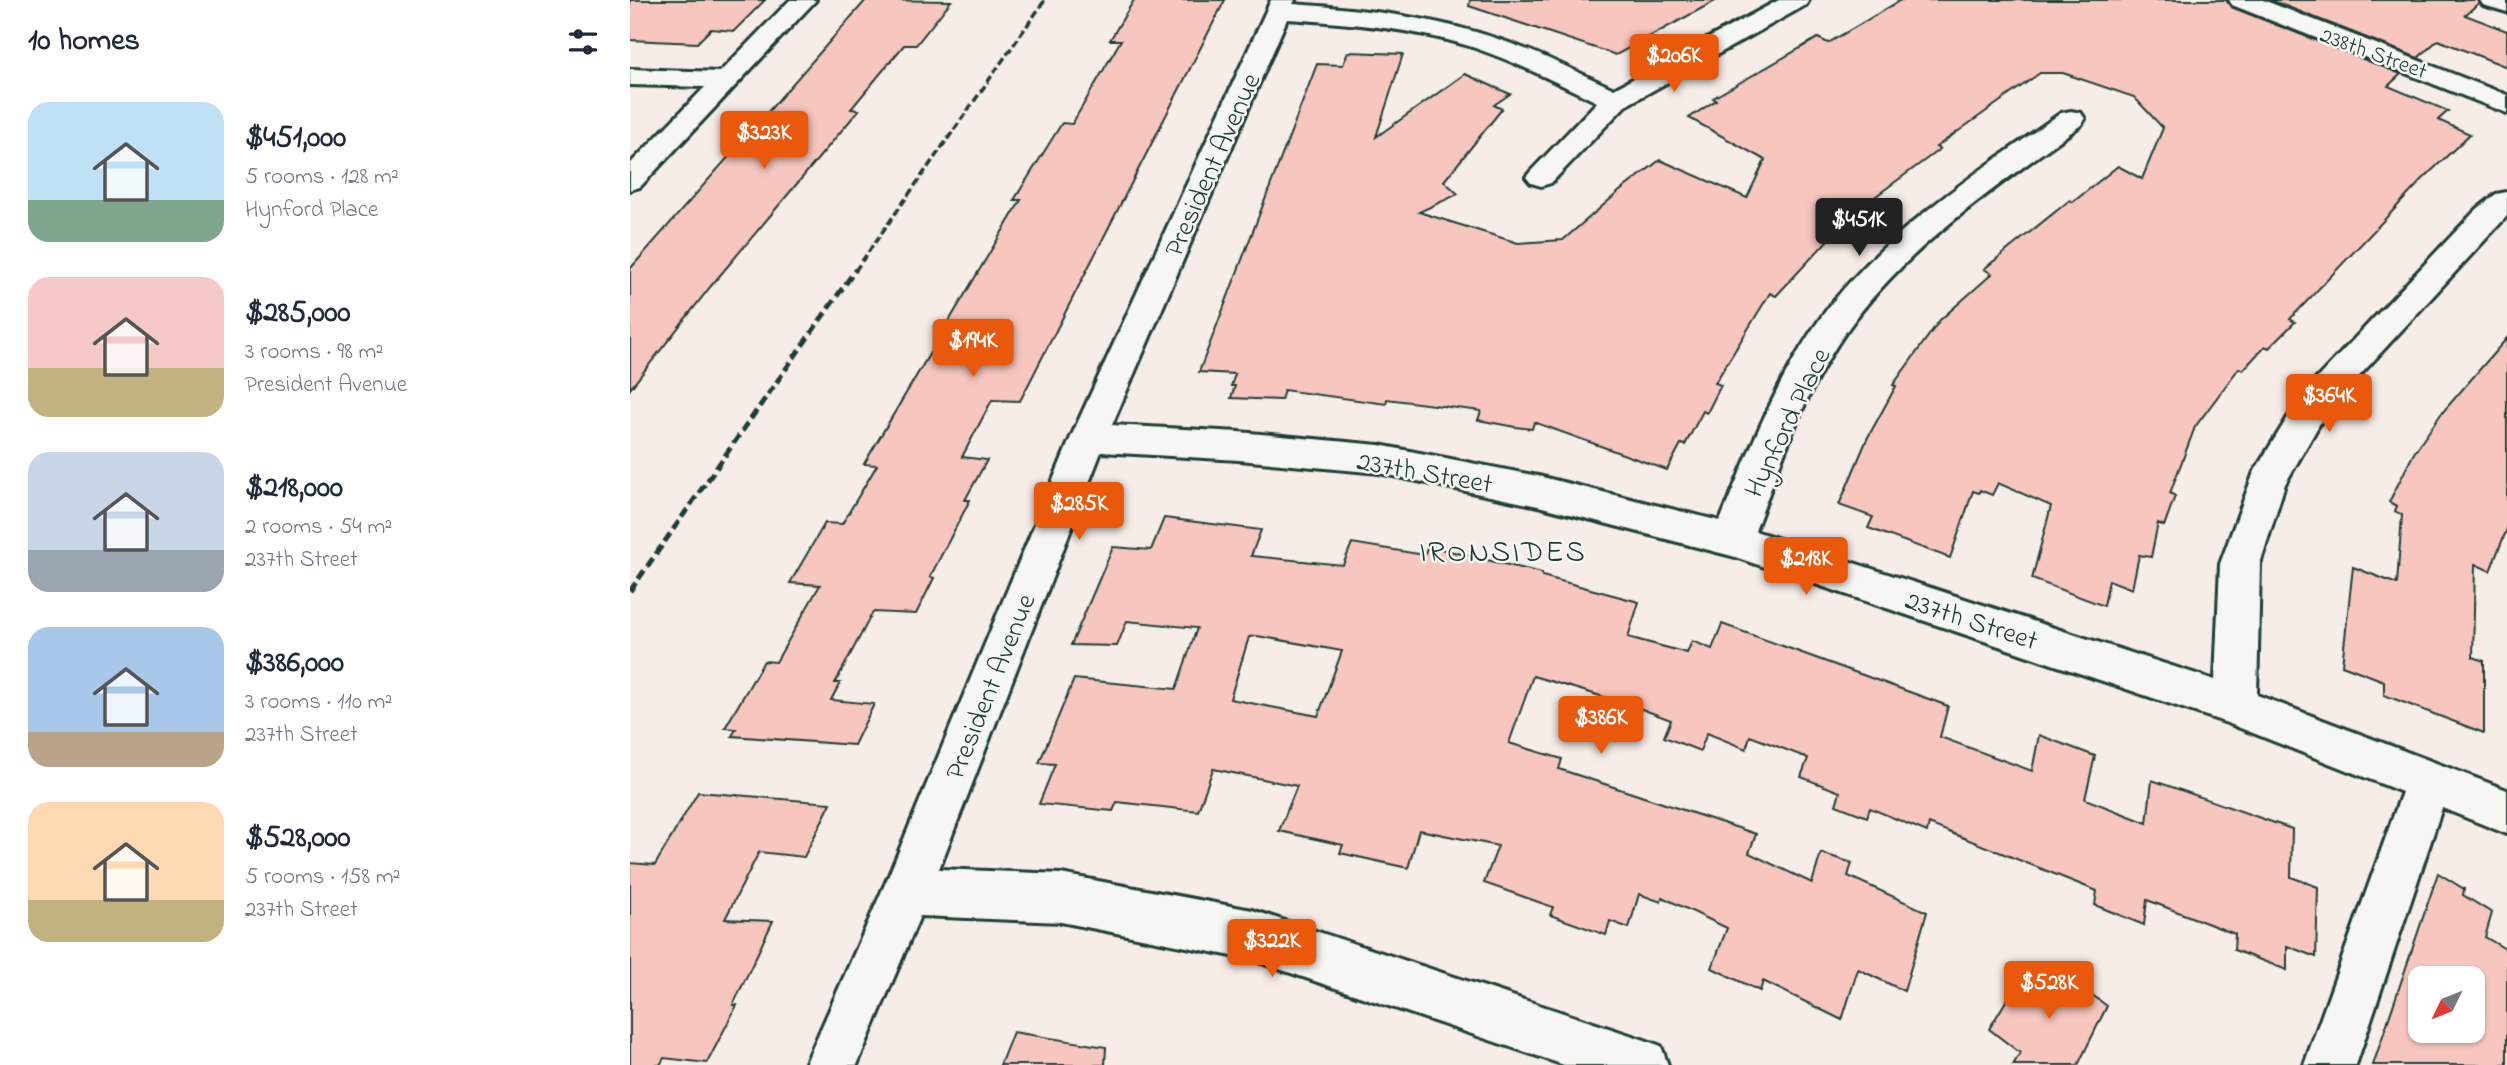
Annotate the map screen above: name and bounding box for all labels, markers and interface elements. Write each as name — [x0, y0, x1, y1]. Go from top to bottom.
text: 10 homes — [28, 20, 140, 64]
street label: 238th Street — [2315, 20, 2432, 89]
icon: filters — [564, 23, 602, 61]
pin: $206K — [1625, 34, 1723, 94]
text: $206K — [1646, 40, 1702, 73]
street label: President Avenue — [1155, 67, 1273, 264]
pin: $323K — [715, 111, 813, 171]
text: $451,000 — [245, 117, 346, 161]
text: $323K — [736, 117, 792, 150]
icon: home — [84, 130, 168, 214]
text: 5 rooms · 128 m² — [245, 161, 399, 194]
text: Hynford Place — [245, 194, 378, 227]
pin: $451K — [1810, 198, 1908, 258]
text: $451K — [1831, 204, 1887, 237]
text: $285,000 — [245, 292, 351, 336]
icon: home — [84, 305, 168, 389]
pin: $194K — [924, 320, 1022, 379]
text: $194K — [949, 325, 997, 358]
text: 3 rooms · 98 m² — [245, 336, 383, 369]
street label: Hynford Place — [1735, 341, 1843, 505]
text: President Avenue — [245, 369, 407, 402]
pin: $364K — [2280, 374, 2378, 434]
text: $364K — [2302, 380, 2356, 413]
street label: 237th Street — [1353, 442, 1496, 507]
text: $218,000 — [245, 467, 343, 511]
icon: home — [84, 480, 168, 564]
pin: $285K — [1030, 482, 1128, 542]
text: $285K — [1050, 488, 1108, 521]
text: 2 rooms · 54 m² — [245, 511, 392, 544]
district label: IRONSIDES — [1419, 532, 1587, 576]
pin: $218K — [1757, 538, 1855, 597]
text: $218K — [1780, 543, 1832, 576]
text: 237th Street — [245, 544, 358, 577]
street label: 237th Street — [1899, 582, 2043, 663]
street label: President Avenue — [936, 588, 1048, 786]
text: $386,000 — [245, 642, 344, 686]
icon: home — [84, 655, 168, 739]
text: 3 rooms · 110 m² — [245, 686, 392, 719]
pin: $386K — [1552, 696, 1650, 756]
text: $386K — [1574, 702, 1628, 735]
text: 237th Street — [245, 719, 358, 752]
text: $528,000 — [245, 817, 351, 861]
icon: home — [84, 830, 168, 914]
text: 5 rooms · 158 m² — [245, 861, 400, 894]
text: 237th Street — [245, 894, 358, 927]
pin: $322K — [1223, 920, 1321, 979]
text: $322K — [1243, 925, 1301, 958]
pin: $528K — [2000, 962, 2098, 1021]
north arrow — [2408, 966, 2485, 1043]
map controls — [2408, 966, 2485, 1043]
text: $528K — [2020, 967, 2078, 1000]

